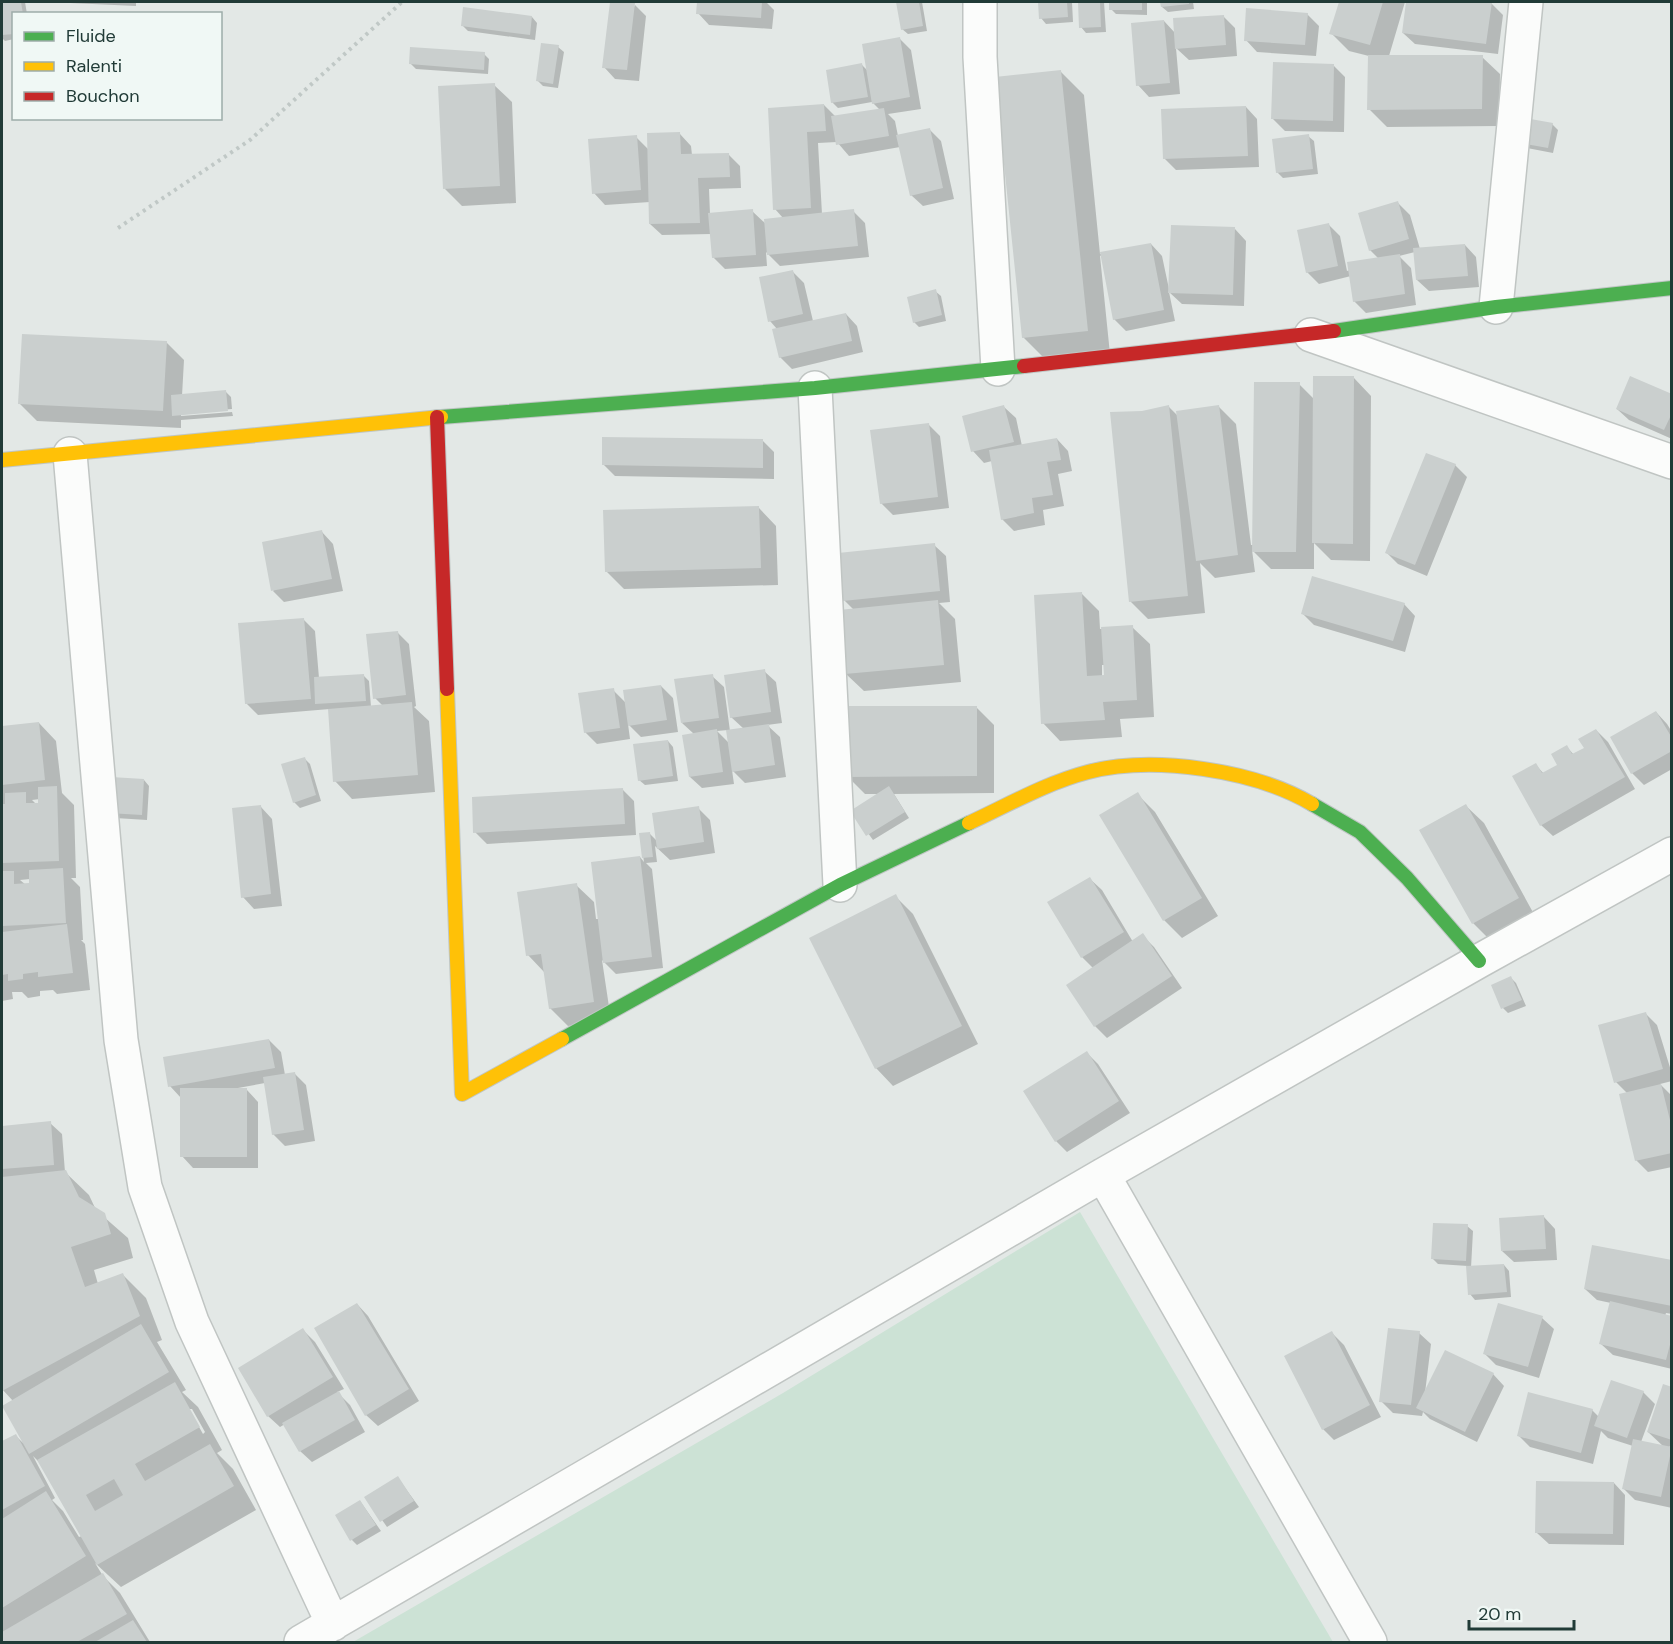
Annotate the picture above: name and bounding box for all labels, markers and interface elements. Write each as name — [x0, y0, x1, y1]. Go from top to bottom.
legend — [12, 12, 222, 120]
text: Fluide — [66, 24, 116, 48]
text: Ralenti — [66, 54, 122, 78]
text: Bouchon — [66, 84, 140, 108]
scale bar — [1469, 1593, 1574, 1631]
text: 20 m — [1478, 1602, 1521, 1626]

